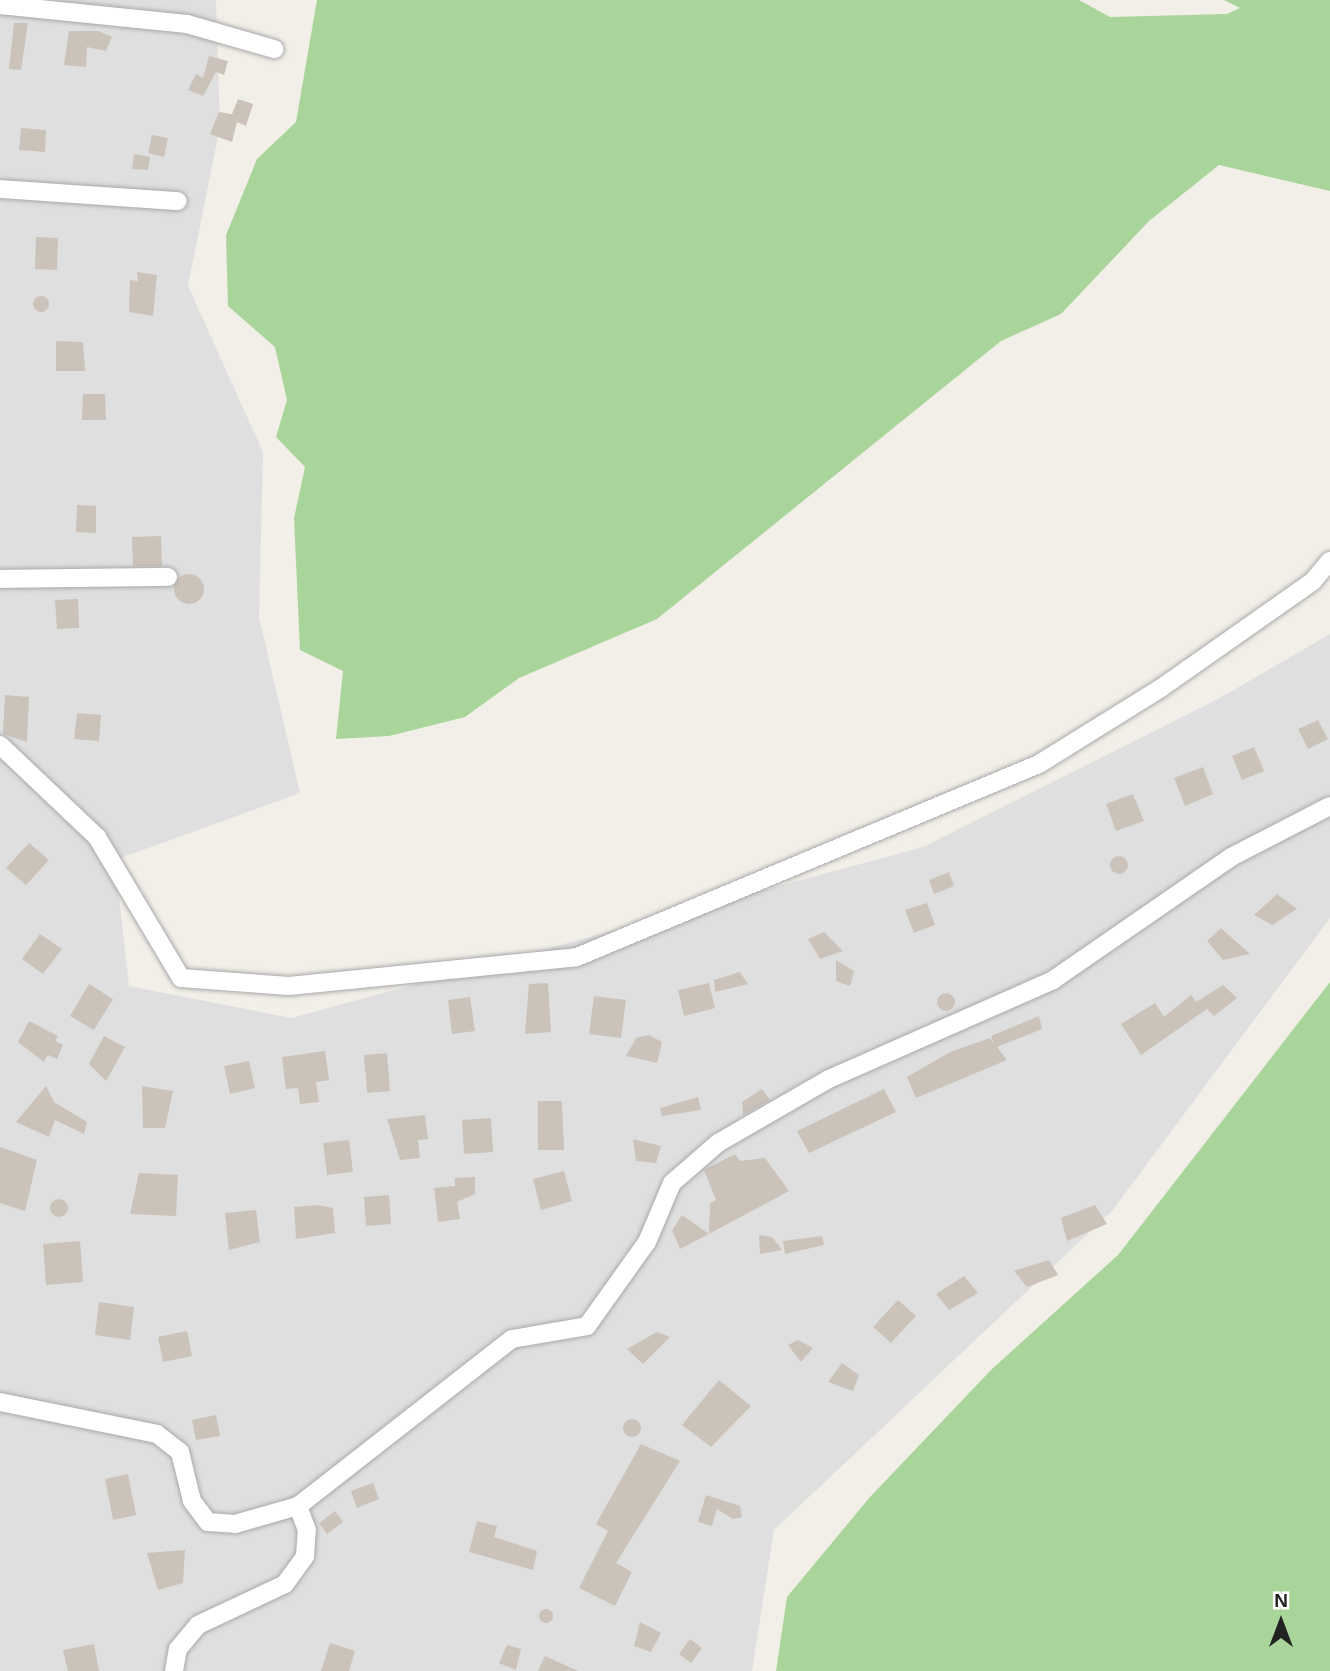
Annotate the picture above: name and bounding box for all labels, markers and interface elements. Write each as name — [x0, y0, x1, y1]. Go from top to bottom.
north arrow — [1246, 1587, 1316, 1657]
text: N — [1274, 1590, 1288, 1611]

